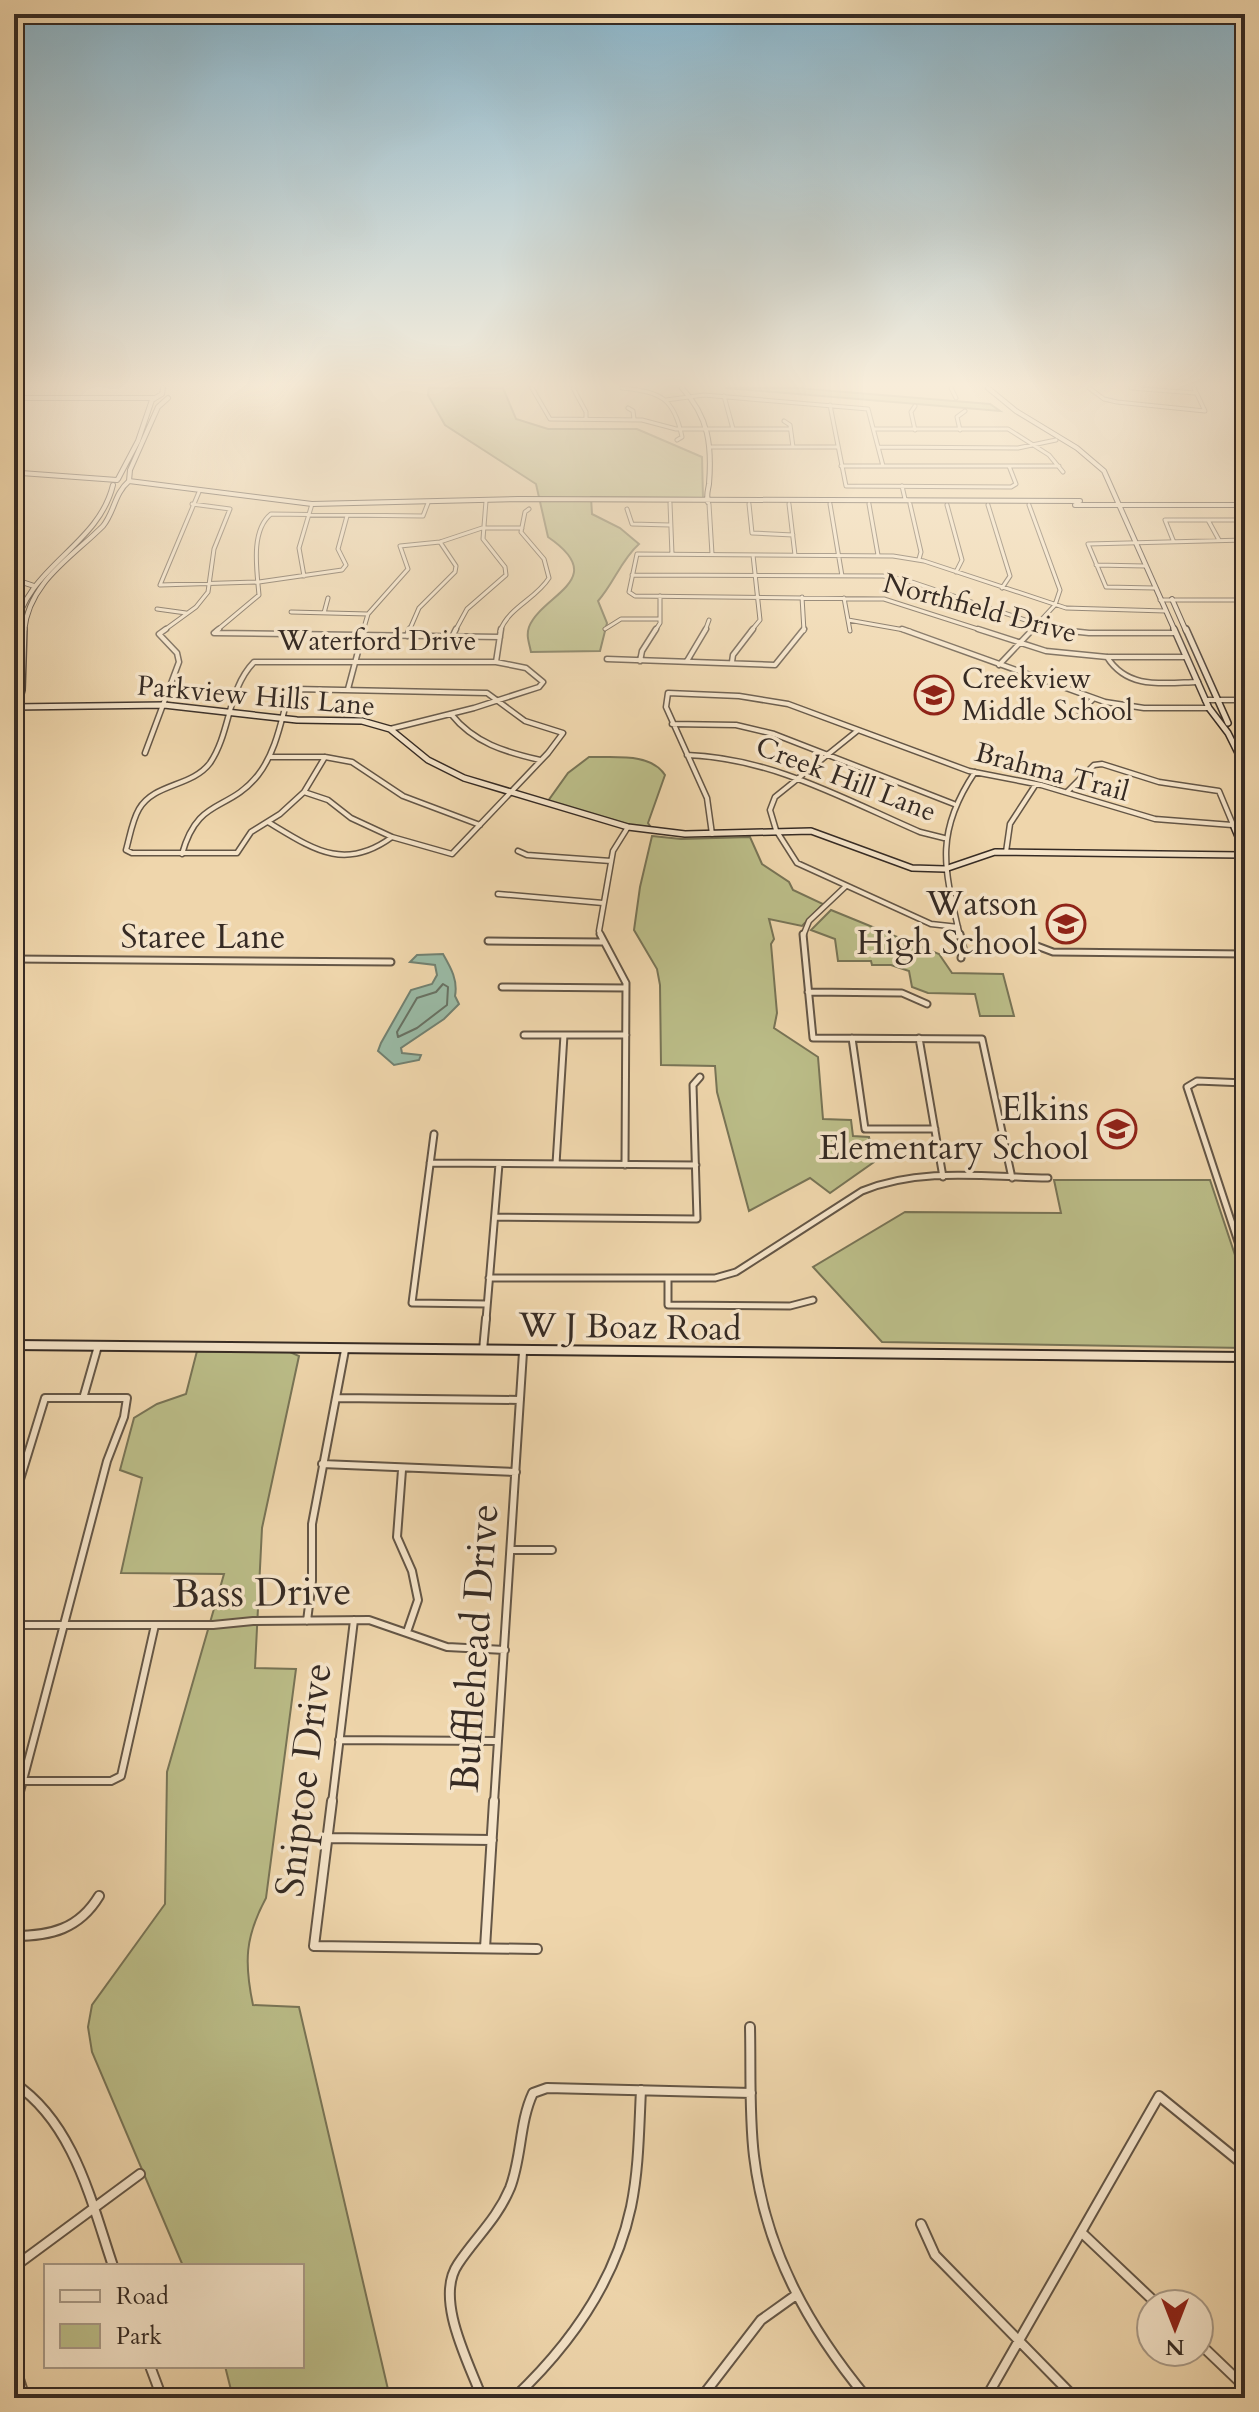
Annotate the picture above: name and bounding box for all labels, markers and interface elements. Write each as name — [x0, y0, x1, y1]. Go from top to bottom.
street label: Northfield Drive — [879, 564, 1081, 652]
street label: Waterford Drive — [277, 622, 476, 660]
place label: Creekview Middle School — [962, 660, 1133, 730]
street label: Parkview Hills Lane — [135, 667, 377, 725]
school or university icon: Creekview Middle School — [913, 674, 955, 716]
street label: Creek Hill Lane — [750, 727, 942, 831]
street label: Brahma Trail — [971, 733, 1133, 811]
place label: Watson High School — [857, 881, 1038, 966]
school or university icon: Watson High School — [1045, 903, 1087, 945]
street label: Staree Lane — [121, 914, 285, 960]
place label: Elkins Elementary School — [819, 1086, 1089, 1171]
school or university icon: Elkins Elementary School — [1096, 1108, 1138, 1150]
street label: W J Boaz Road — [517, 1302, 742, 1352]
street label: Bufflehead Drive — [438, 1502, 512, 1794]
street label: Bass Drive — [172, 1564, 352, 1622]
street label: Sniptoe Drive — [262, 1660, 346, 1900]
legend — [44, 2264, 304, 2368]
text: Road — [116, 2280, 169, 2313]
north arrow — [1135, 2288, 1215, 2368]
text: Park — [116, 2320, 162, 2353]
text: N — [1165, 2332, 1185, 2362]

